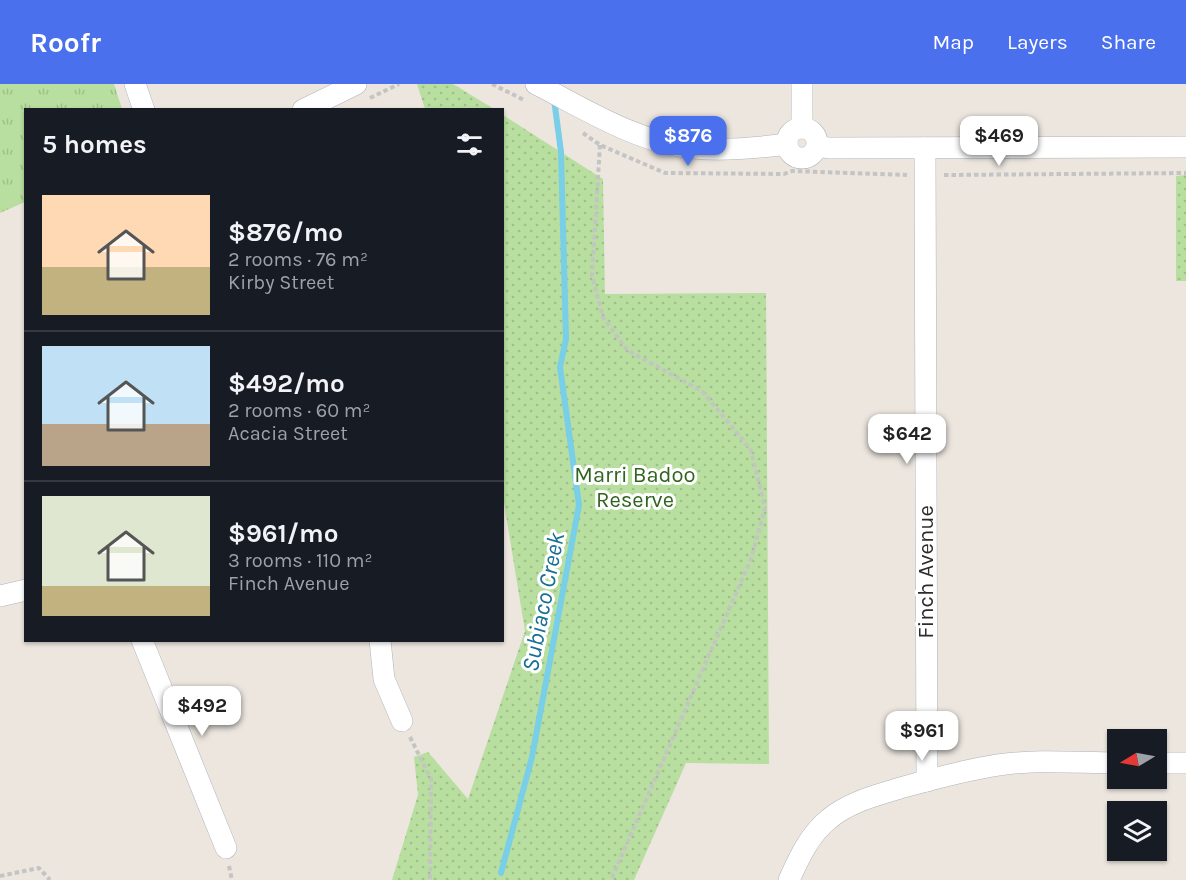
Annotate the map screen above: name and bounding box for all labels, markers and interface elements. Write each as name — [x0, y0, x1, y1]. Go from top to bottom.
text: Roofr — [30, 26, 101, 59]
text: Map — [932, 30, 974, 54]
text: Layers — [1007, 30, 1068, 54]
text: Share — [1101, 30, 1156, 54]
pin: $876 — [652, 116, 724, 167]
pin: $469 — [963, 116, 1035, 167]
text: $876 — [664, 124, 712, 147]
text: $469 — [974, 124, 1024, 147]
icon: filters — [453, 128, 486, 161]
text: 5 homes — [42, 129, 147, 160]
text: $876/mo — [228, 217, 343, 248]
icon: home — [90, 219, 162, 291]
text: 2 rooms · 76 m² — [228, 248, 368, 271]
text: Kirby Street — [228, 271, 334, 294]
text: $492/mo — [228, 368, 345, 399]
icon: home — [90, 370, 162, 442]
text: 2 rooms · 60 m² — [228, 399, 371, 422]
pin: $642 — [871, 414, 943, 465]
text: Acacia Street — [228, 422, 348, 445]
text: $642 — [882, 422, 932, 445]
park label: Marri Badoo Reserve — [574, 462, 696, 513]
street label: Finch Avenue — [913, 505, 939, 639]
text: $961/mo — [228, 518, 338, 549]
icon: home — [90, 520, 162, 592]
water label: Subiaco Creek — [516, 529, 570, 674]
text: 3 rooms · 110 m² — [228, 549, 373, 572]
text: Finch Avenue — [228, 572, 349, 595]
pin: $492 — [166, 686, 238, 737]
text: $492 — [177, 694, 227, 717]
pin: $961 — [886, 711, 958, 762]
text: $961 — [899, 719, 945, 742]
north arrow — [1107, 729, 1167, 789]
map controls — [1107, 729, 1167, 861]
button: layers — [1107, 801, 1167, 861]

